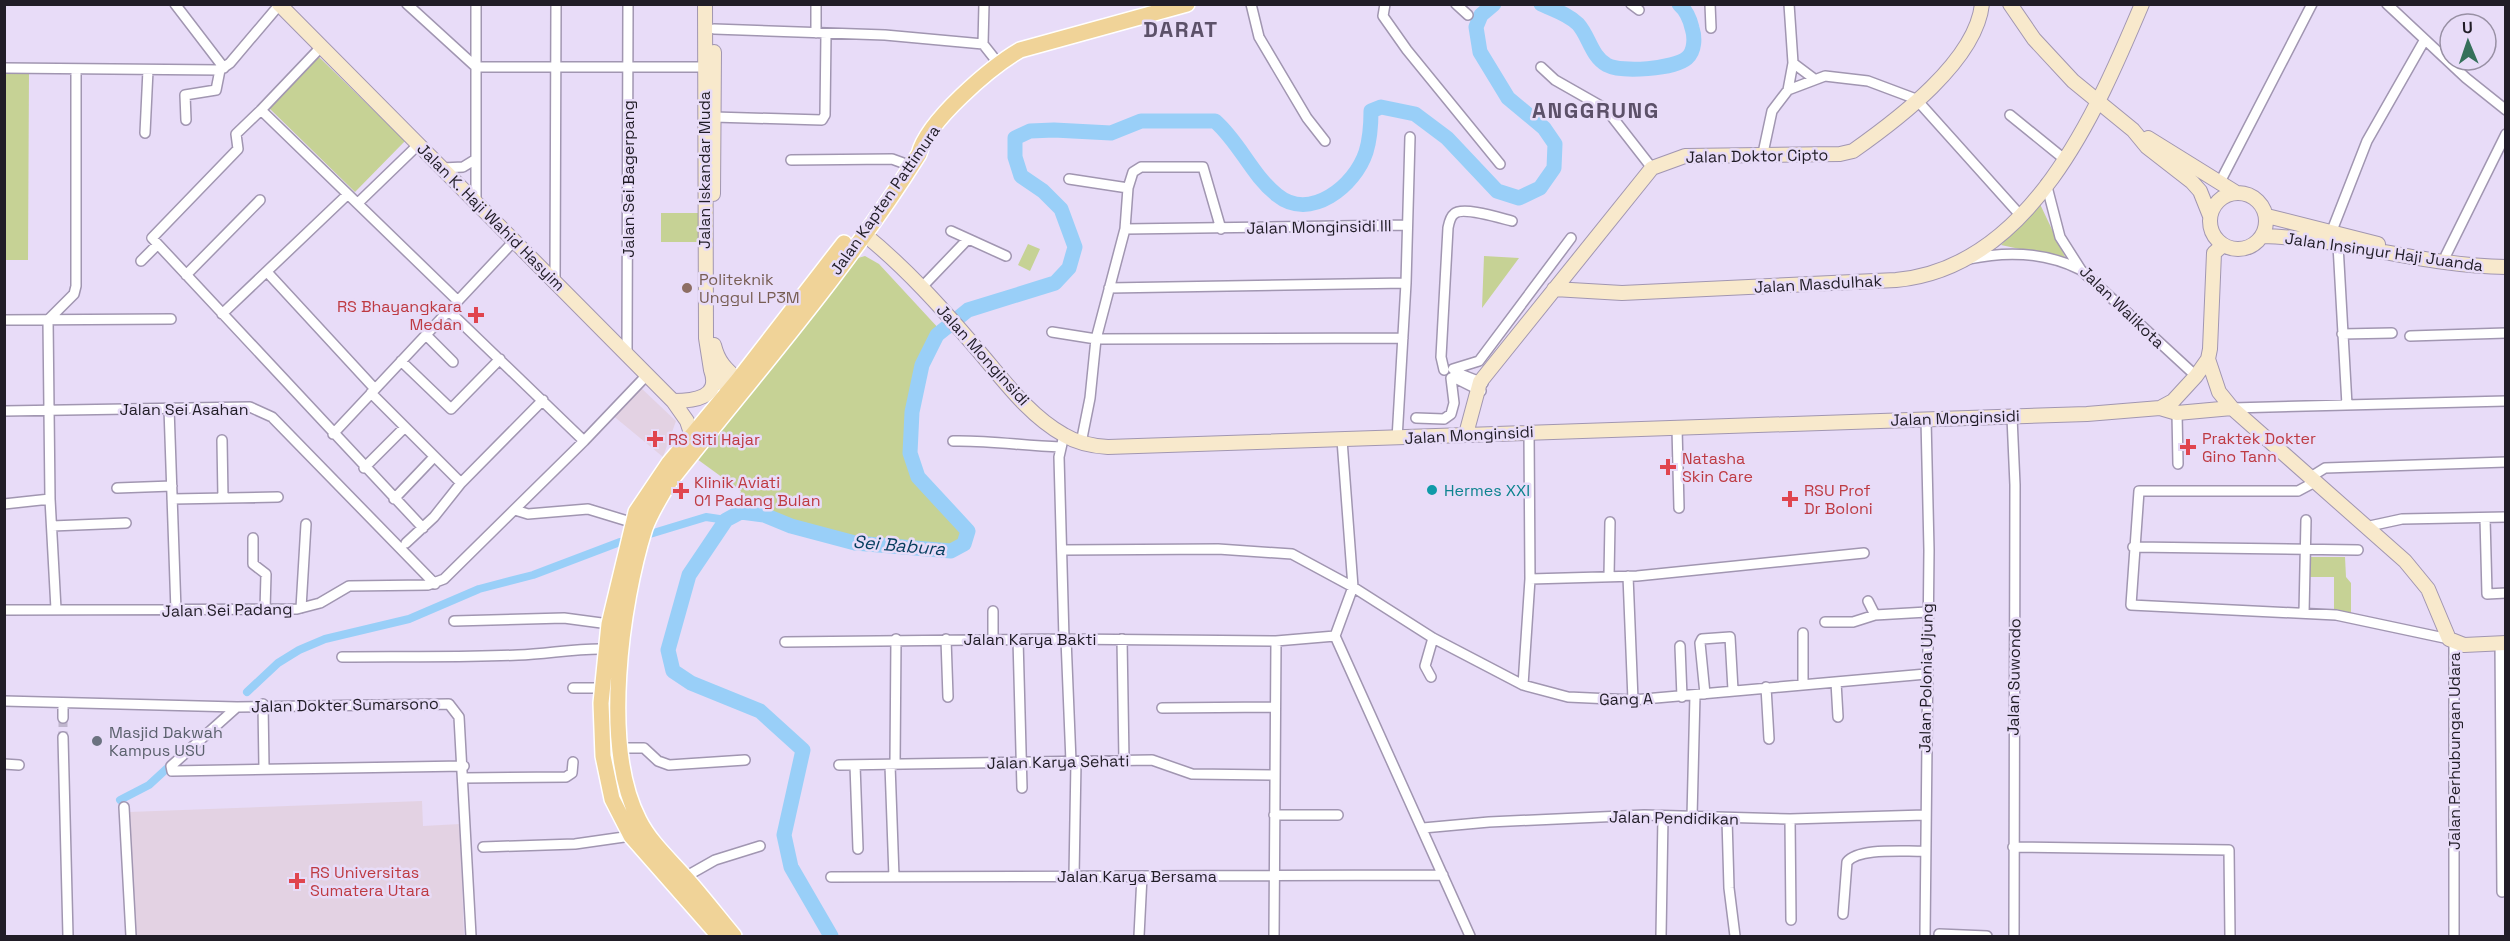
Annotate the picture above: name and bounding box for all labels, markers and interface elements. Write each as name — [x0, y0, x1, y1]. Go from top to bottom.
north arrow — [2438, 12, 2498, 72]
district label: DARAT — [1143, 15, 1219, 43]
text: U — [2462, 17, 2473, 38]
street label: Jalan Iskandar Muda — [694, 91, 715, 249]
district label: ANGGRUNG — [1532, 96, 1660, 124]
street label: Jalan Sei Bagerpang — [618, 100, 639, 258]
street label: Jalan Kapten Pattimura — [825, 121, 945, 279]
street label: Jalan K. Haji Wahid Hasyim — [413, 139, 569, 295]
street label: Jalan Doktor Cipto — [1685, 144, 1829, 168]
street label: Jalan Monginsidi III — [1246, 215, 1392, 239]
street label: Jalan Insinyur Haji Juanda — [2284, 228, 2484, 276]
street label: Jalan Walikota — [2075, 261, 2169, 353]
place label: Politeknik Unggul LP3M — [699, 269, 800, 308]
street label: Jalan Masdulhak — [1753, 270, 1883, 298]
marker: Politeknik Unggul LP3M — [680, 281, 694, 295]
place label: RS Bhayangkara Medan — [337, 296, 462, 335]
street label: Jalan Monginsidi — [932, 300, 1034, 410]
marker: RS Bhayangkara Medan — [467, 306, 485, 324]
street label: Jalan Sei Asahan — [120, 399, 248, 420]
street label: Jalan Monginsidi — [1890, 405, 2020, 431]
street label: Jalan Monginsidi — [1404, 421, 1534, 449]
place label: Praktek Dokter Gino Tann — [2202, 428, 2316, 467]
place label: RS Siti Hajar — [668, 429, 760, 450]
marker: RS Siti Hajar — [646, 430, 664, 448]
marker: Praktek Dokter Gino Tann — [2179, 438, 2197, 456]
place label: Natasha Skin Care — [1682, 448, 1753, 487]
marker: Natasha Skin Care — [1659, 458, 1677, 476]
place label: Klinik Aviati 01 Padang Bulan — [694, 472, 820, 511]
place label: Hermes XXI — [1444, 480, 1530, 501]
place label: RSU Prof Dr Boloni — [1804, 480, 1873, 519]
marker: Klinik Aviati 01 Padang Bulan — [672, 482, 690, 500]
marker: Hermes XXI — [1425, 483, 1439, 497]
marker: RSU Prof Dr Boloni — [1781, 490, 1799, 508]
water label: Sei Babura — [852, 530, 947, 561]
street label: Jalan Sei Padang — [162, 598, 292, 622]
street label: Jalan Polonia Ujung — [1914, 603, 1938, 753]
street label: Jalan Suwondo — [2002, 618, 2026, 736]
street label: Jalan Karya Bakti — [963, 629, 1097, 650]
street label: Jalan Perhubungan Udara — [2444, 652, 2465, 850]
street label: Gang A — [1599, 688, 1653, 710]
street label: Jalan Dokter Sumarsono — [251, 693, 439, 717]
place label: Masjid Dakwah Kampus USU — [109, 722, 223, 761]
marker: Masjid Dakwah Kampus USU — [90, 734, 104, 748]
street label: Jalan Karya Sehati — [987, 750, 1129, 774]
street label: Jalan Pendidikan — [1609, 806, 1739, 830]
place label: RS Universitas Sumatera Utara — [310, 862, 430, 901]
street label: Jalan Karya Bersama — [1057, 866, 1217, 887]
marker: RS Universitas Sumatera Utara — [288, 872, 306, 890]

